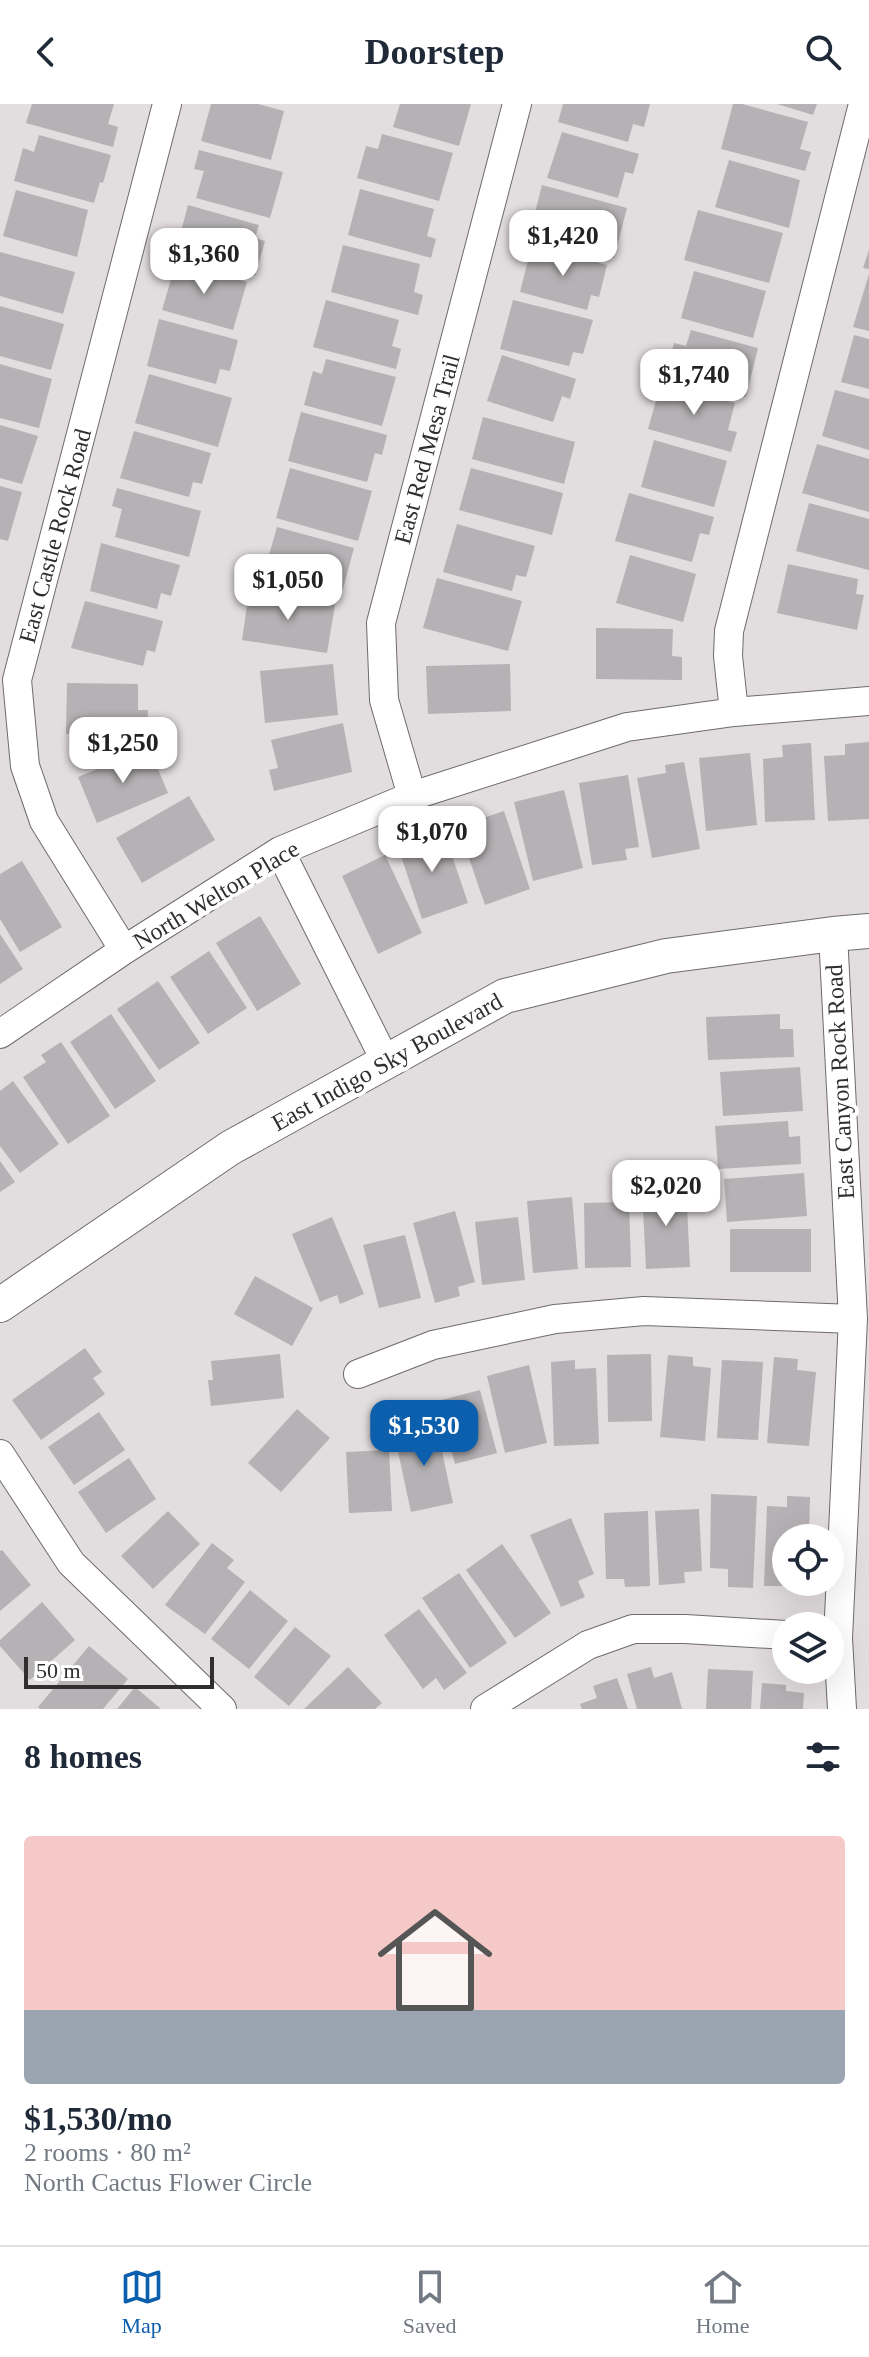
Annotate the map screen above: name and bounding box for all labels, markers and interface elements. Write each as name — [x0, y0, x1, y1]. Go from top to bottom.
icon: back — [24, 30, 68, 74]
icon: search — [801, 30, 845, 74]
text: Doorstep — [365, 32, 504, 72]
pin: $1,420 — [498, 210, 628, 278]
text: $1,420 — [527, 221, 599, 250]
pin: $1,360 — [139, 228, 269, 296]
text: $1,360 — [168, 239, 240, 268]
pin: $1,740 — [629, 349, 759, 417]
street label: East Red Mesa Trail — [389, 351, 465, 547]
text: $1,740 — [658, 360, 730, 389]
street label: East Castle Rock Road — [14, 426, 96, 646]
pin: $1,050 — [223, 554, 353, 622]
text: $1,050 — [252, 565, 324, 594]
pin: $1,250 — [58, 717, 188, 785]
text: $1,250 — [87, 728, 159, 757]
pin: $1,070 — [367, 806, 497, 874]
text: $1,070 — [396, 817, 468, 846]
street label: North Welton Place — [129, 835, 303, 955]
street label: East Canyon Rock Road — [821, 964, 859, 1200]
street label: East Indigo Sky Boulevard — [267, 988, 507, 1136]
pin: $2,020 — [601, 1160, 731, 1228]
text: $2,020 — [630, 1171, 702, 1200]
pin: $1,530 — [359, 1400, 489, 1468]
text: $1,530 — [388, 1411, 460, 1440]
map controls — [772, 1524, 844, 1684]
button: locate — [772, 1524, 844, 1596]
button: layers — [772, 1612, 844, 1684]
scale bar — [24, 1653, 214, 1689]
text: 50 m — [36, 1658, 81, 1683]
icon: filters — [801, 1735, 845, 1779]
text: 8 homes — [24, 1738, 142, 1775]
icon: home — [363, 1888, 507, 2032]
text: $1,530/mo — [24, 2100, 172, 2137]
text: 2 rooms · 80 m² — [24, 2138, 191, 2167]
text: North Cactus Flower Circle — [24, 2168, 312, 2197]
tab: Map — [120, 2265, 164, 2339]
tab: Saved — [403, 2265, 457, 2339]
tab: Home — [696, 2265, 749, 2339]

